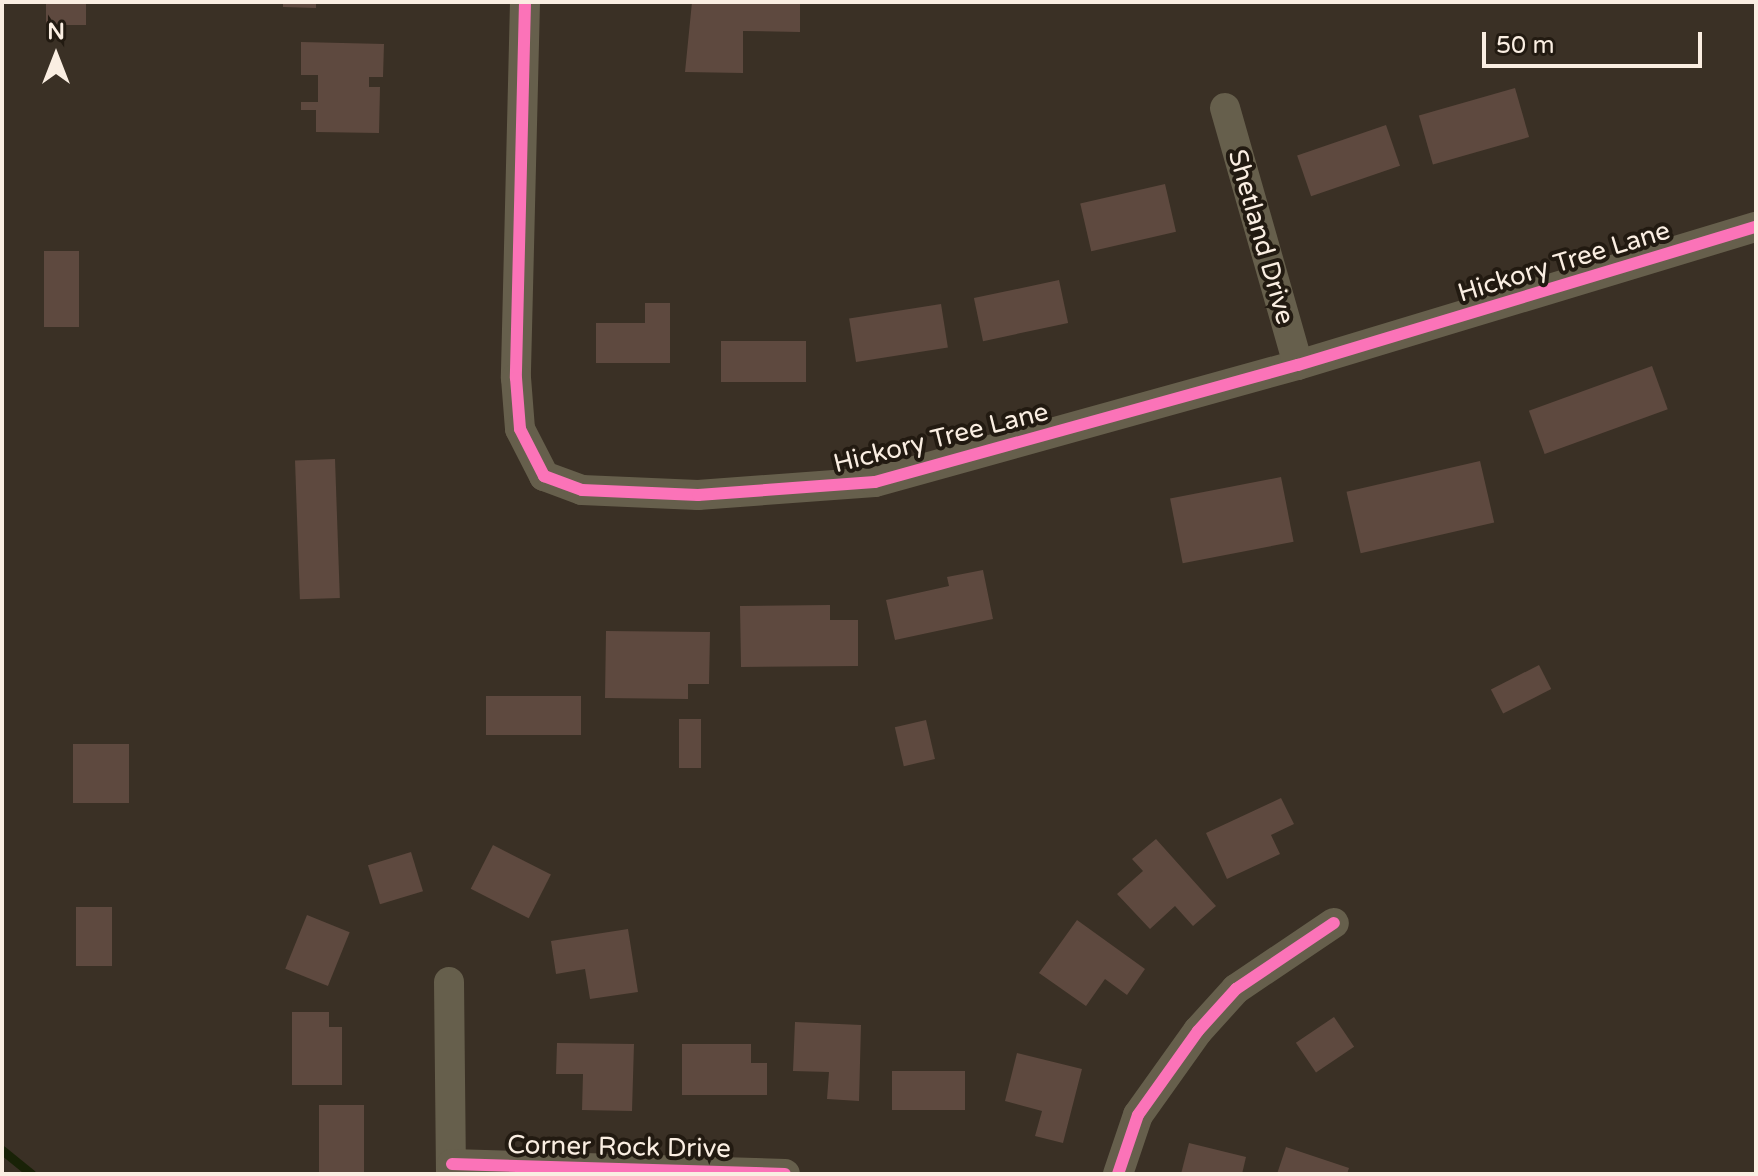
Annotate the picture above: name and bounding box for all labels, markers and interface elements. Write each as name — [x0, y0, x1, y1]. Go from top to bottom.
north arrow — [16, 16, 96, 96]
scale bar — [1486, 16, 1706, 66]
text: N — [47, 19, 65, 45]
text: 50 m — [1496, 31, 1554, 60]
street label: Shetland Drive — [1221, 146, 1301, 328]
street label: Hickory Tree Lane — [1454, 215, 1674, 309]
street label: Hickory Tree Lane — [830, 396, 1052, 480]
street label: Corner Rock Drive — [507, 1129, 731, 1165]

